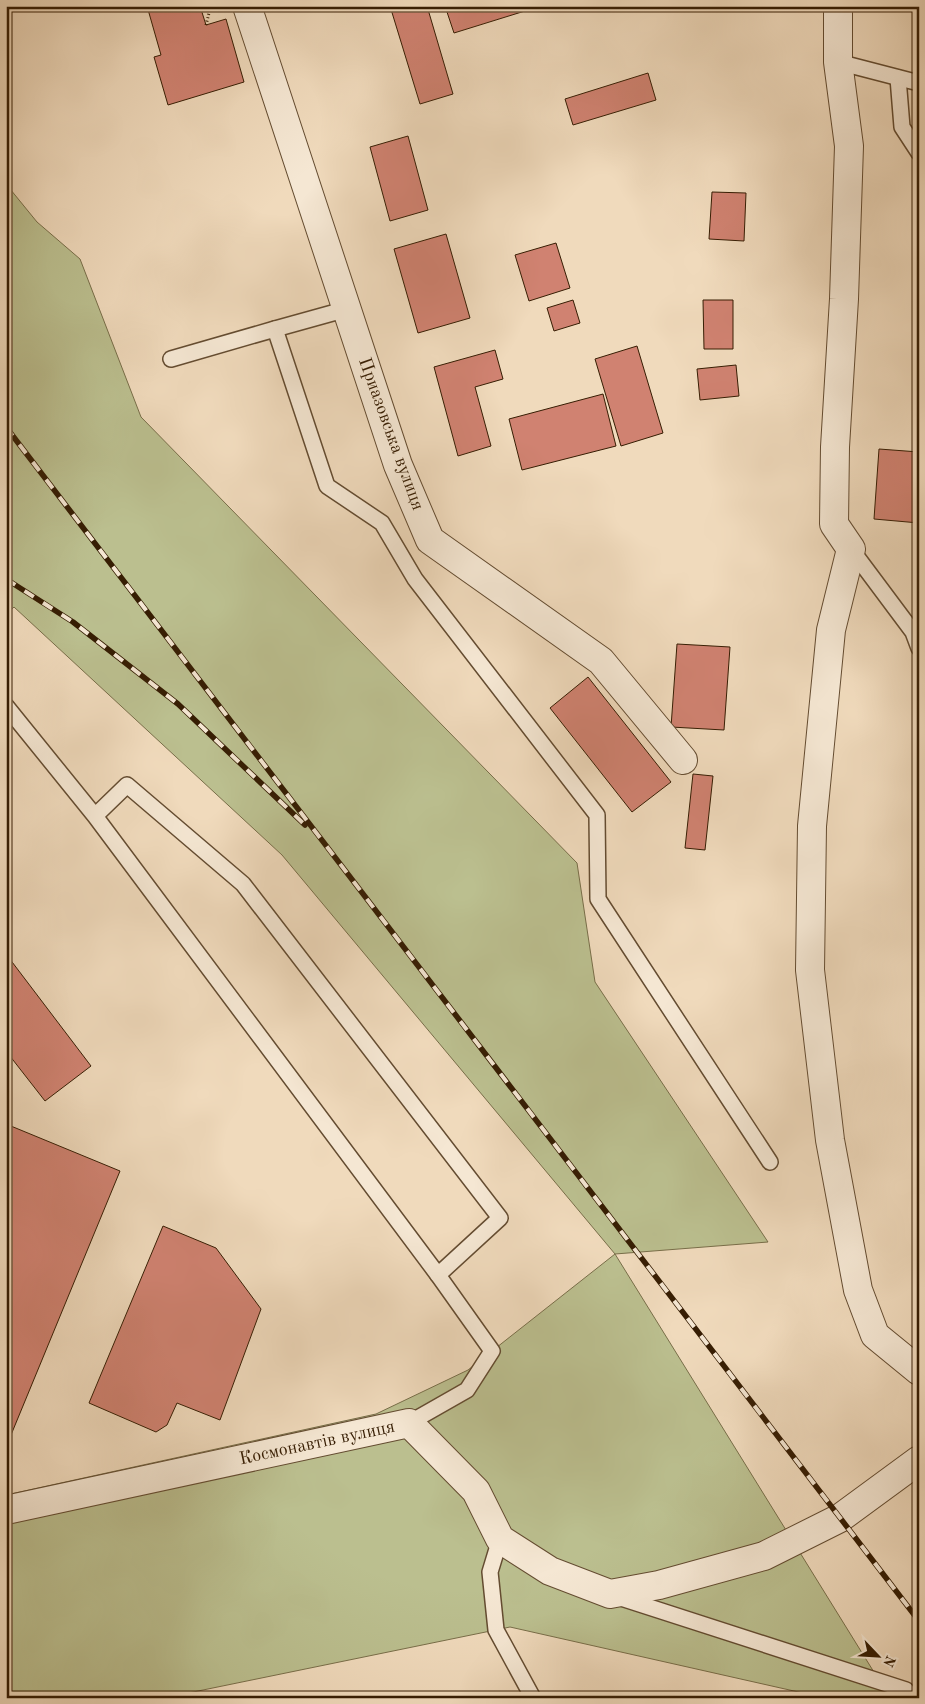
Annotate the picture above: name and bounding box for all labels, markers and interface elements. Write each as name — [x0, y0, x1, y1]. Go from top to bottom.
street label: Приазовська вулиця — [355, 355, 427, 513]
street label: Космонавтів вулиця — [237, 1418, 397, 1468]
north arrow — [852, 1632, 902, 1682]
text: N — [880, 1653, 897, 1669]

